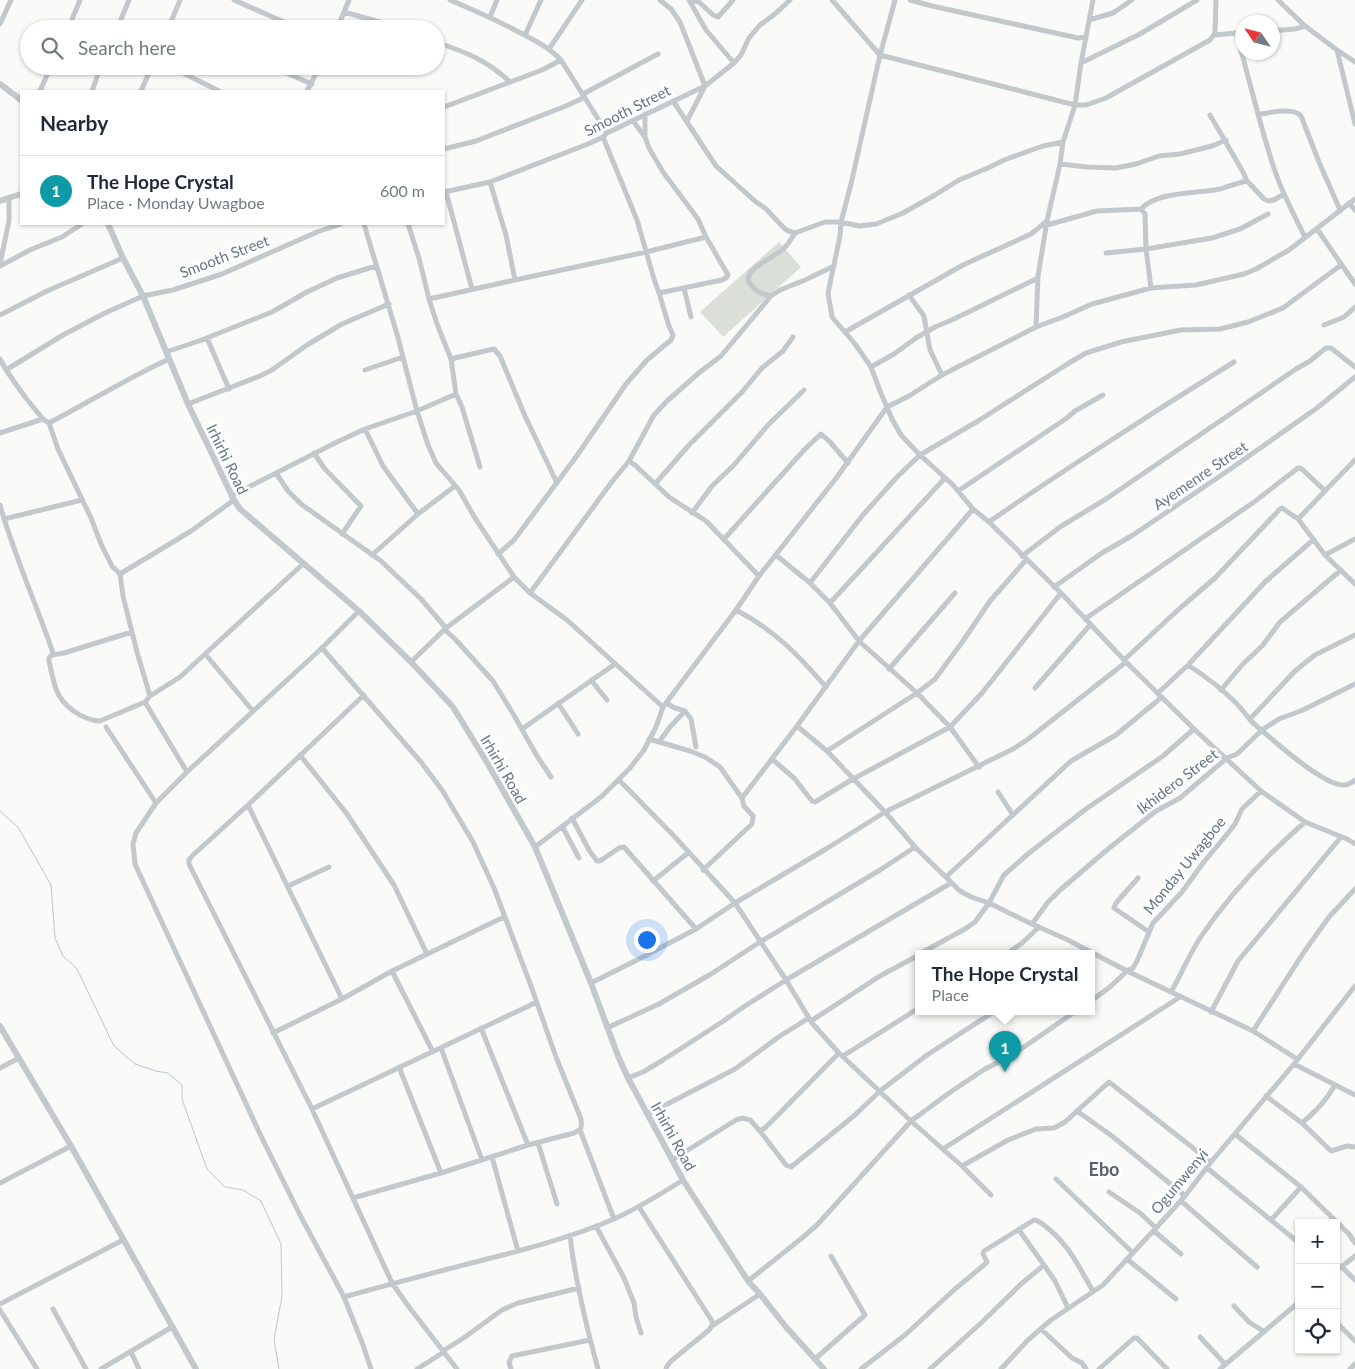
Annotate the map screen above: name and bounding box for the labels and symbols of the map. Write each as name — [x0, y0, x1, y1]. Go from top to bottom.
north arrow — [1235, 15, 1280, 60]
street label: Smooth Street — [581, 80, 674, 139]
street label: Smooth Street — [177, 230, 272, 281]
street label: Irhirhi Road — [203, 421, 253, 497]
street label: Ayemenre Street — [1149, 436, 1251, 513]
street label: Irhirhi Road — [477, 732, 531, 806]
street label: Ikhidero Street — [1133, 744, 1222, 817]
street label: Monday Uwagboe — [1139, 813, 1229, 917]
your location — [634, 927, 660, 953]
pin: 1 — [989, 1031, 1021, 1072]
street label: Irhirhi Road — [648, 1098, 700, 1174]
street label: Ogumwenyi — [1147, 1145, 1211, 1217]
district label: Ebo — [1089, 1158, 1119, 1180]

